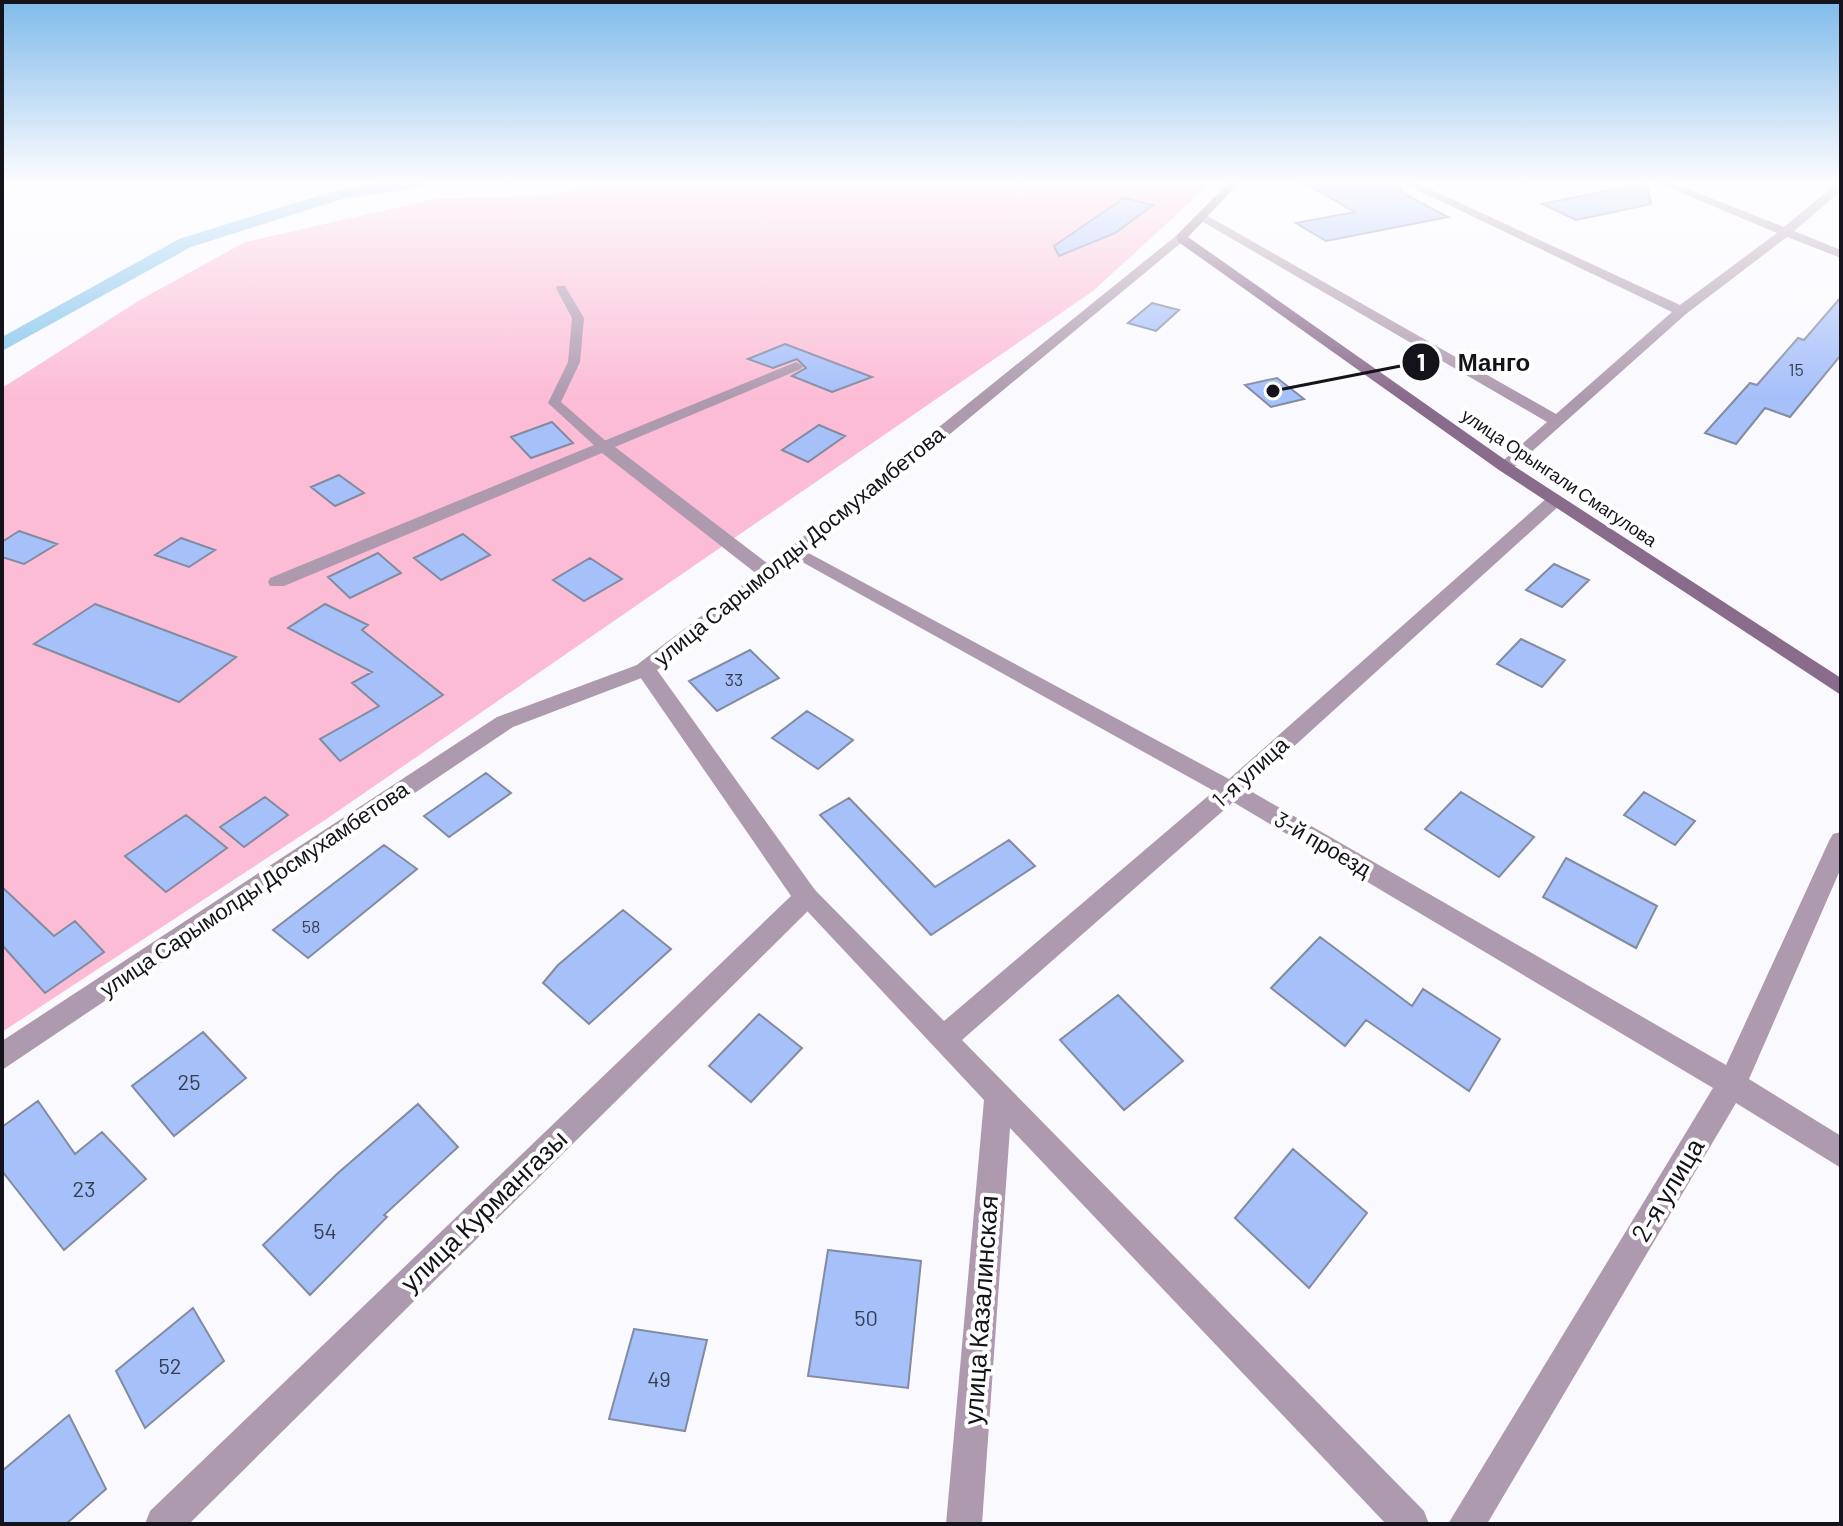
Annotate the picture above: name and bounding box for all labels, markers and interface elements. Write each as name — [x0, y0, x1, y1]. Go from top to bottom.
callout: Манго — [1401, 338, 1546, 386]
text: 1 — [1417, 347, 1425, 376]
text: Манго — [1458, 347, 1530, 376]
house number: 15 — [1788, 358, 1804, 380]
street label: улица Орынгали Смагулова — [1458, 403, 1662, 551]
street label: улица Сарымолды Досмухамбетова — [648, 419, 950, 671]
house number: 33 — [725, 668, 743, 690]
street label: 1-я улица — [1206, 730, 1294, 813]
street label: улица Сарымолды Досмухамбетова — [94, 775, 414, 1002]
street label: 3-й проезд — [1270, 805, 1377, 882]
house number: 58 — [302, 915, 320, 937]
house number: 25 — [177, 1068, 201, 1094]
street label: улица Курмангазы — [393, 1123, 573, 1297]
street label: 2-я улица — [1624, 1132, 1710, 1246]
house number: 23 — [73, 1175, 96, 1201]
street label: улица Казалинская — [956, 1194, 1003, 1426]
house number: 54 — [313, 1217, 337, 1243]
house number: 50 — [854, 1304, 878, 1330]
house number: 52 — [158, 1352, 182, 1378]
house number: 49 — [647, 1365, 671, 1391]

